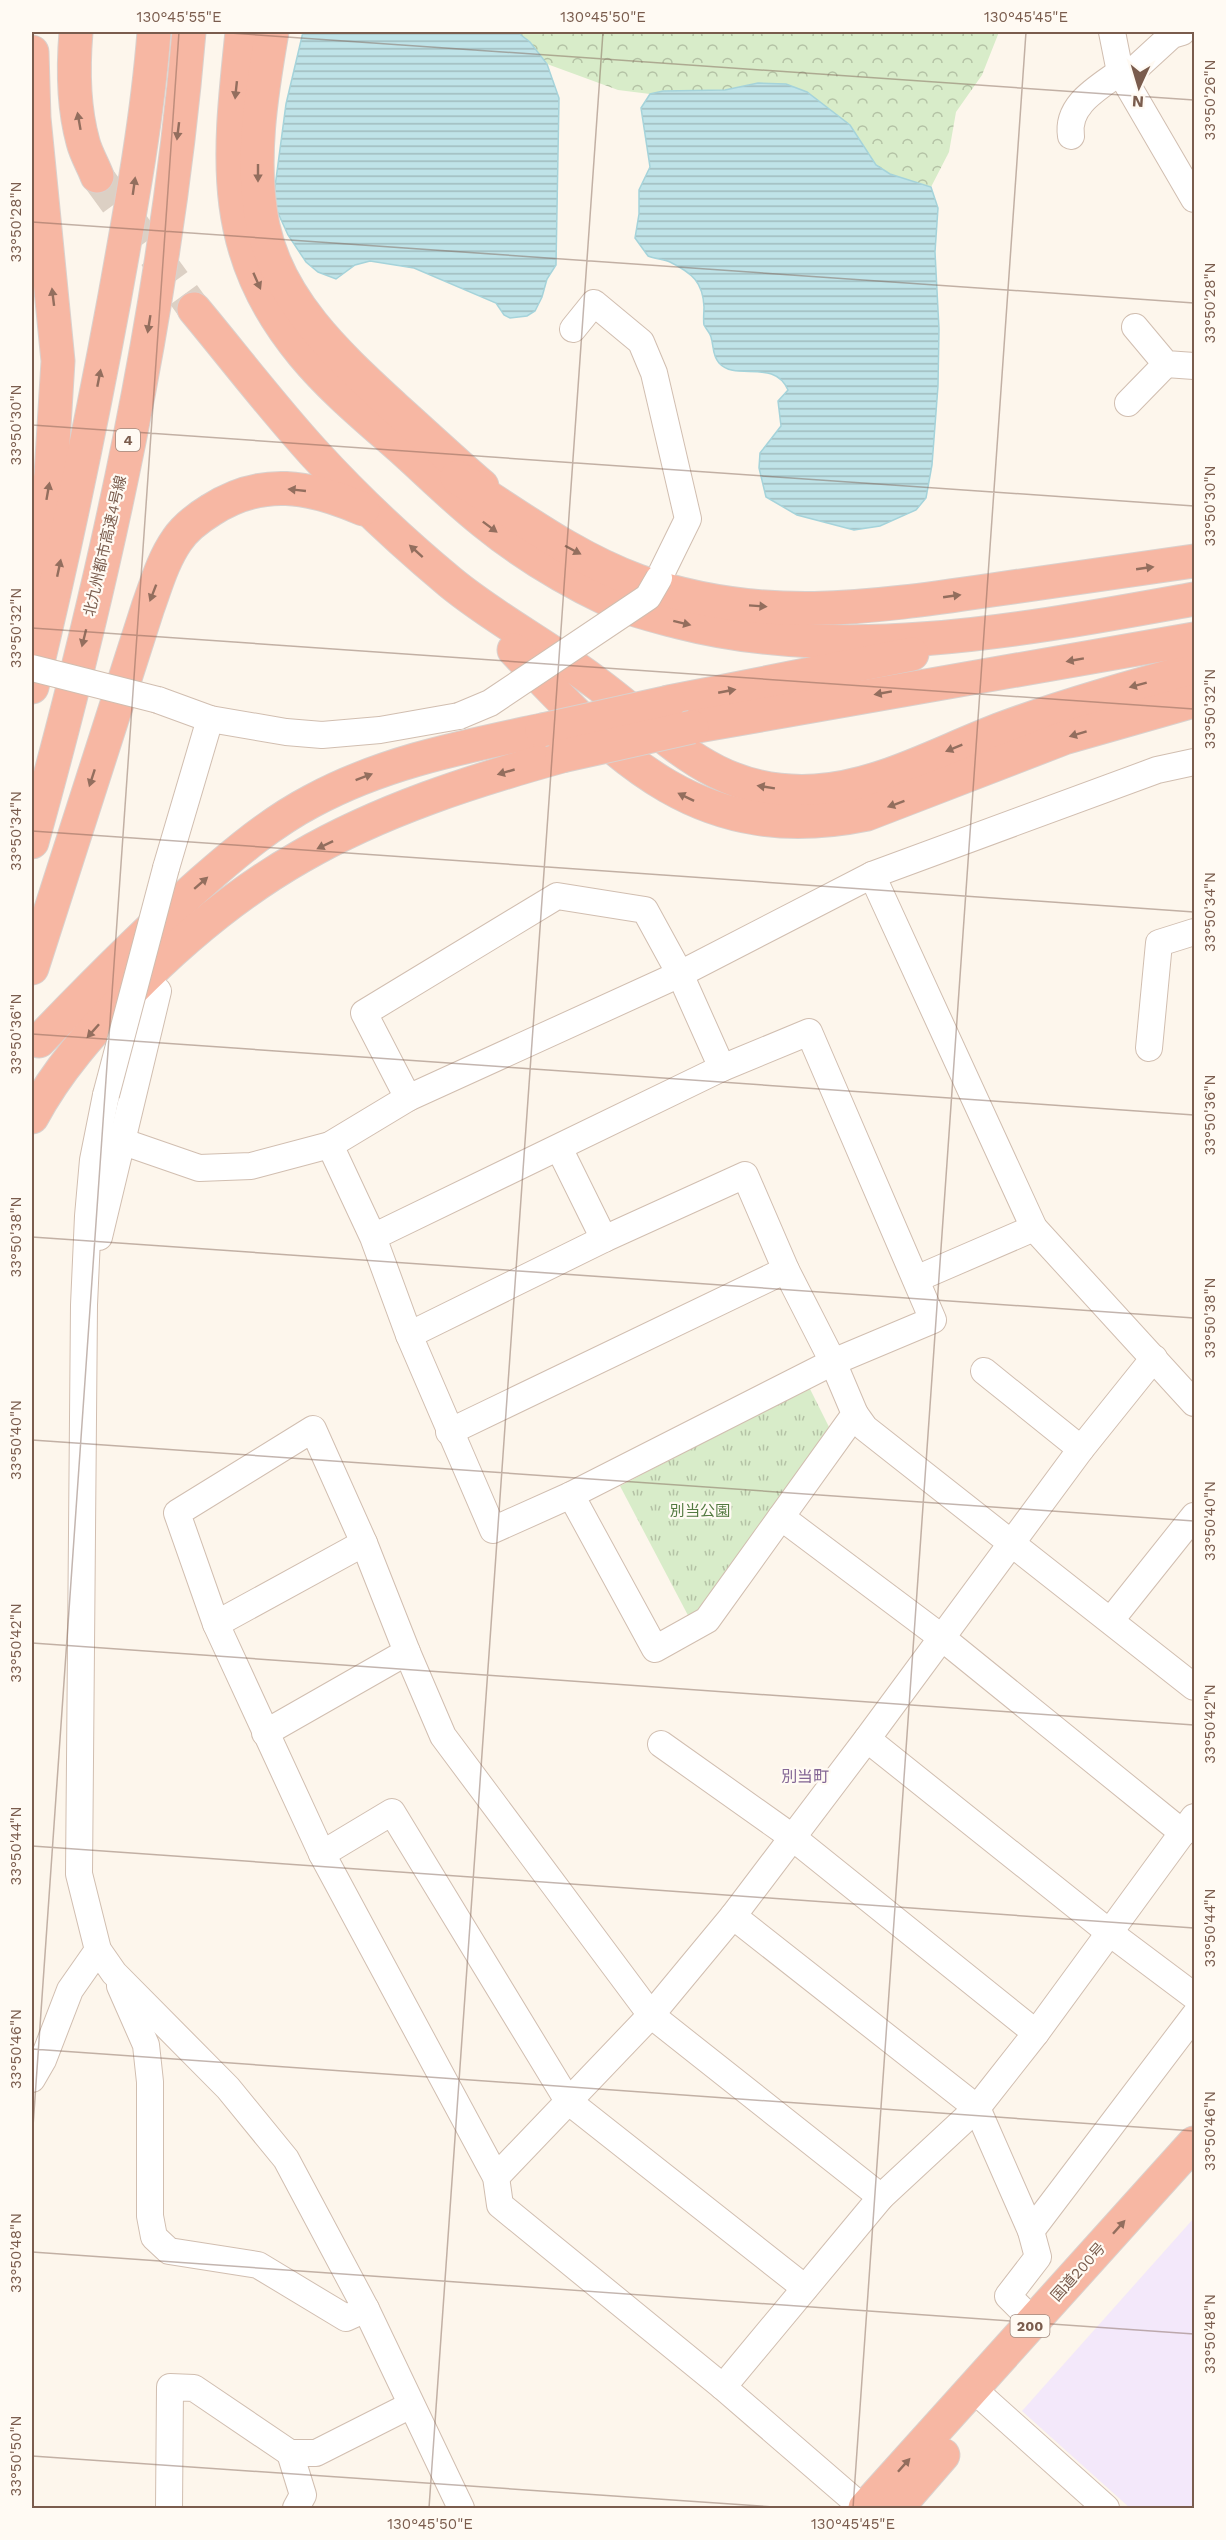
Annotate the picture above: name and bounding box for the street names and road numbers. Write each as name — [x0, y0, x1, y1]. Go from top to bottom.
road number: 4 — [116, 429, 140, 451]
street label: 北九州都市高速4号線 — [80, 474, 130, 618]
street label: 国道200号 — [1047, 2239, 1109, 2305]
road number: 200 — [1010, 2315, 1050, 2337]

